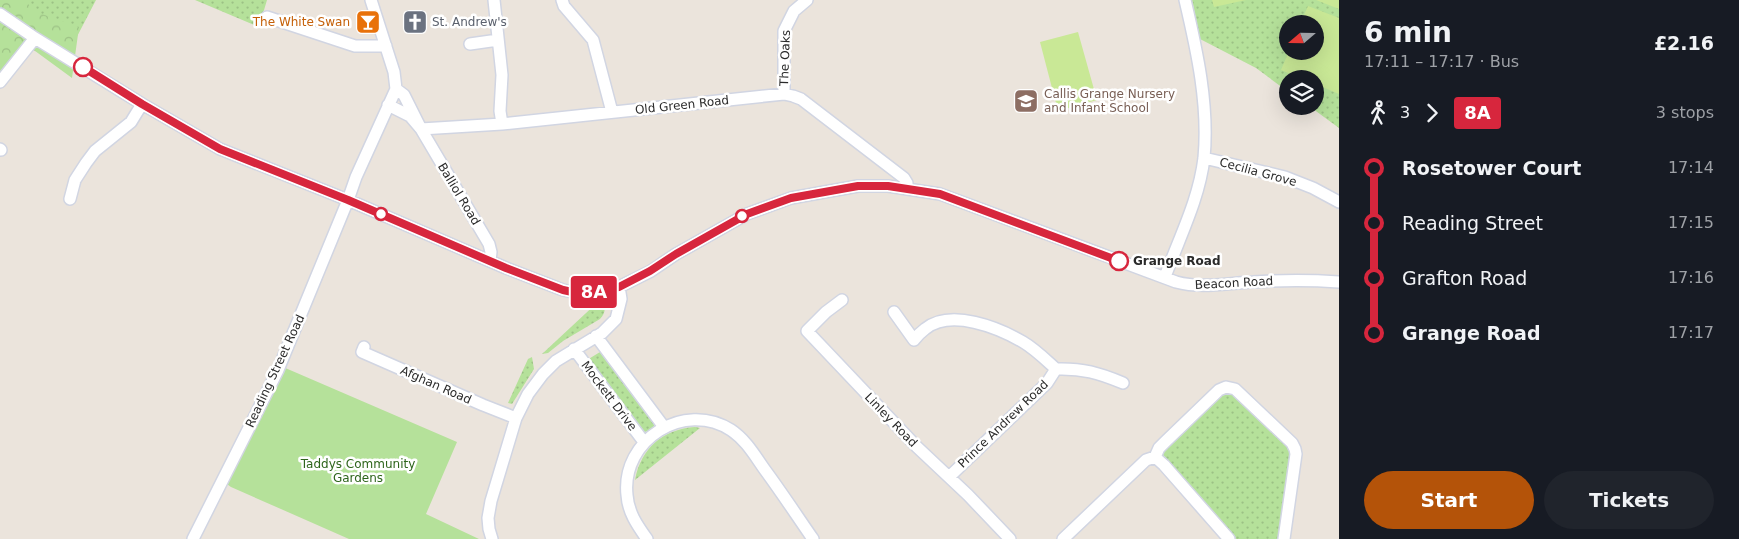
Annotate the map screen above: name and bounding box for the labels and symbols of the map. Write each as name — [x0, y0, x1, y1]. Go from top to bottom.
bar icon: The White Swan — [355, 9, 381, 35]
church icon: St. Andrew's — [402, 9, 428, 35]
place label: The White Swan — [252, 15, 350, 29]
place label: St. Andrew's — [432, 15, 507, 29]
north arrow — [1279, 15, 1324, 60]
street label: The Oaks — [777, 30, 793, 87]
unlabelled marker — [73, 57, 93, 77]
place label: Callis Grange Nursery and Infant School — [1044, 87, 1175, 115]
school or university icon: Callis Grange Nursery and Infant School — [1013, 88, 1039, 114]
street label: Old Green Road — [634, 93, 730, 117]
street label: Cecilia Grove — [1218, 155, 1298, 189]
street label: Balliol Road — [435, 160, 483, 228]
unlabelled marker — [374, 207, 388, 221]
unlabelled marker — [735, 209, 749, 223]
marker: Grange Road — [1109, 251, 1129, 271]
place label: Grange Road — [1133, 254, 1221, 268]
street label: Beacon Road — [1194, 274, 1274, 292]
line badge: 8A — [572, 276, 616, 308]
street label: Reading Street Road — [243, 312, 307, 430]
street label: Mockett Drive — [578, 358, 640, 434]
street label: Afghan Road — [398, 363, 474, 407]
street label: Prince Andrew Road — [955, 377, 1051, 471]
street label: Linley Road — [862, 390, 920, 450]
park label: Taddys Community Gardens — [300, 457, 415, 485]

